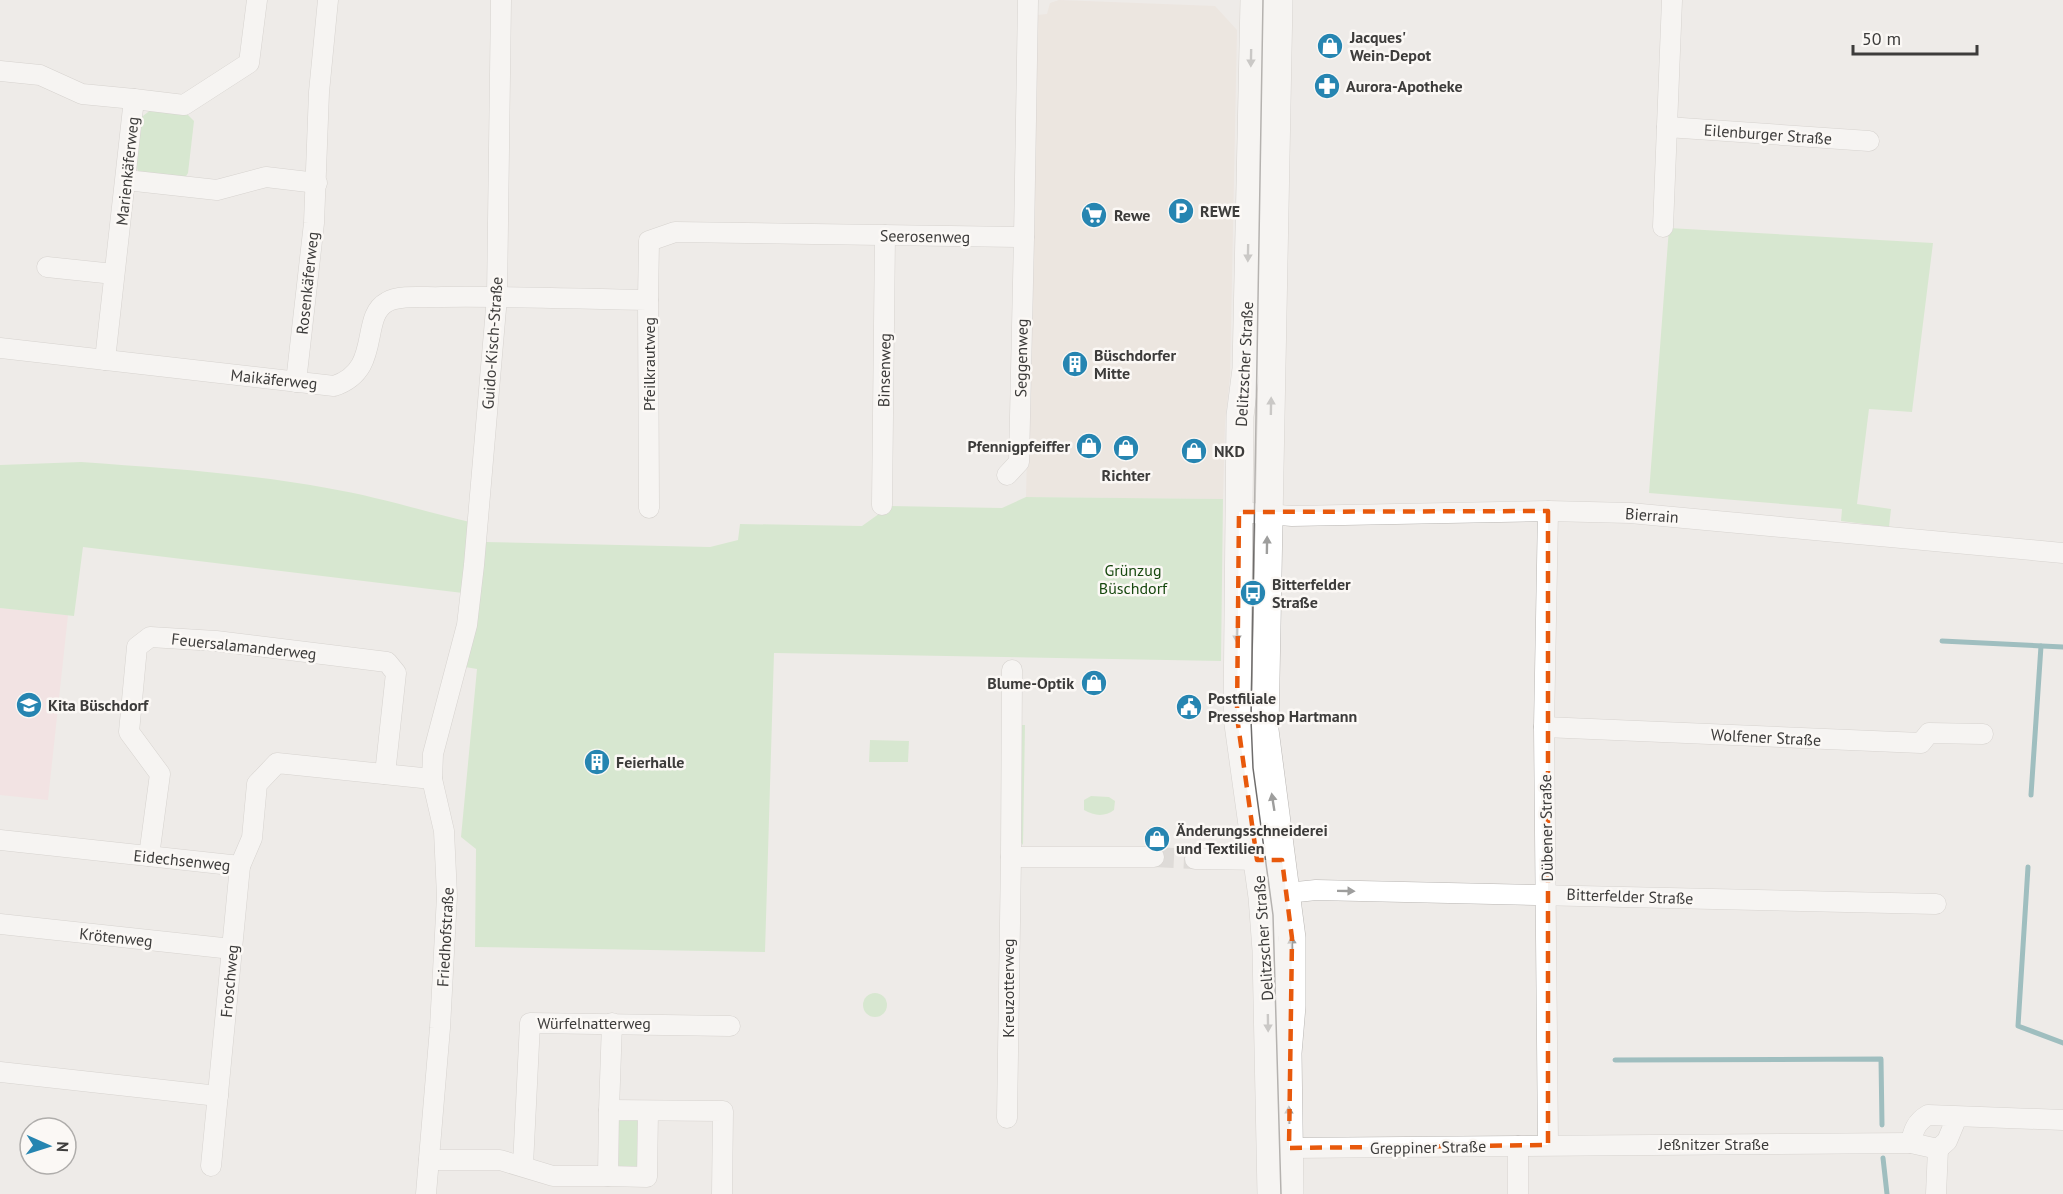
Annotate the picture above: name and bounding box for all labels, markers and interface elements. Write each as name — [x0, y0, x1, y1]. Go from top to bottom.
scale bar — [1853, 18, 1978, 56]
place label: Jacques' Wein-Depot — [1349, 27, 1432, 65]
text: 50 m — [1862, 27, 1901, 50]
shop icon: Jacques' Wein-Depot — [1315, 31, 1345, 61]
one-way arrow — [1247, 49, 1256, 68]
pharmacy icon: Aurora-Apotheke — [1312, 71, 1342, 101]
place label: Aurora-Apotheke — [1346, 76, 1463, 96]
street label: Marienkäferweg — [111, 116, 143, 226]
street label: Eilenburger Straße — [1703, 120, 1833, 148]
parking icon: REWE — [1166, 196, 1196, 226]
supermarket icon: Rewe — [1079, 200, 1109, 230]
place label: REWE — [1200, 201, 1240, 221]
place label: Rewe — [1114, 205, 1150, 225]
street label: Seerosenweg — [880, 225, 970, 247]
street label: Rosenkäferweg — [292, 231, 322, 335]
one-way arrow — [1243, 244, 1253, 263]
street label: Guido-Kisch-Straße — [477, 276, 507, 410]
street label: Delitzscher Straße — [1231, 301, 1257, 427]
street label: Pfeilkrautweg — [639, 317, 659, 411]
street label: Seggenweg — [1010, 319, 1032, 397]
street label: Binsenweg — [873, 333, 895, 407]
place label: Büschdorfer Mitte — [1094, 345, 1176, 383]
building icon: Büschdorfer Mitte — [1060, 349, 1090, 379]
street label: Maikäferweg — [230, 365, 318, 393]
one-way arrow — [1266, 396, 1276, 415]
shop icon: Pfennigpfeiffer — [1074, 431, 1104, 461]
shop icon: Richter — [1111, 433, 1141, 463]
place label: Pfennigpfeiffer — [967, 436, 1070, 456]
shop icon: NKD — [1179, 436, 1209, 466]
place label: NKD — [1214, 441, 1245, 461]
place label: Richter — [1102, 465, 1151, 485]
street label: Bierrain — [1625, 503, 1679, 527]
one-way arrow — [1263, 536, 1272, 555]
park label: Grünzug Büschdorf — [1099, 560, 1168, 598]
place label: Bitterfelder Straße — [1272, 574, 1351, 612]
bus stop icon: Bitterfelder Straße — [1238, 578, 1268, 608]
one-way arrow — [1233, 624, 1242, 643]
street label: Feuersalamanderweg — [170, 628, 318, 664]
shop icon: Blume-Optik — [1079, 668, 1109, 698]
place label: Blume-Optik — [987, 673, 1074, 693]
place label: Postfiliale Presseshop Hartmann — [1208, 688, 1357, 726]
school or university icon: Kita Büschdorf — [14, 690, 44, 720]
public building icon: Postfiliale Presseshop Hartmann — [1174, 692, 1204, 722]
place label: Kita Büschdorf — [48, 695, 149, 715]
street label: Wolfener Straße — [1710, 724, 1822, 750]
building icon: Feierhalle — [582, 747, 612, 777]
place label: Feierhalle — [616, 752, 685, 772]
street label: Dübener Straße — [1535, 774, 1557, 882]
one-way arrow — [1269, 793, 1278, 812]
place label: Änderungsschneiderei und Textilien — [1176, 820, 1328, 858]
shop icon: Änderungsschneiderei und Textilien — [1142, 824, 1172, 854]
street label: Eidechsenweg — [133, 845, 231, 875]
street label: Delitzscher Straße — [1249, 875, 1277, 1001]
street label: Bitterfelder Straße — [1566, 884, 1694, 908]
street label: Friedhofstraße — [432, 886, 458, 988]
one-way arrow — [1336, 886, 1355, 896]
street label: Krötenweg — [78, 923, 154, 951]
one-way arrow — [1287, 936, 1296, 955]
street label: Kreuzotterweg — [998, 938, 1018, 1038]
street label: Froschweg — [216, 944, 242, 1018]
street label: Würfelnatterweg — [537, 1013, 651, 1033]
one-way arrow — [1263, 1013, 1273, 1032]
one-way arrow — [1284, 1105, 1294, 1124]
north arrow — [18, 1116, 78, 1176]
street label: Jeßnitzer Straße — [1658, 1134, 1769, 1154]
street label: Greppiner Straße — [1370, 1136, 1486, 1158]
text: N — [53, 1141, 73, 1153]

